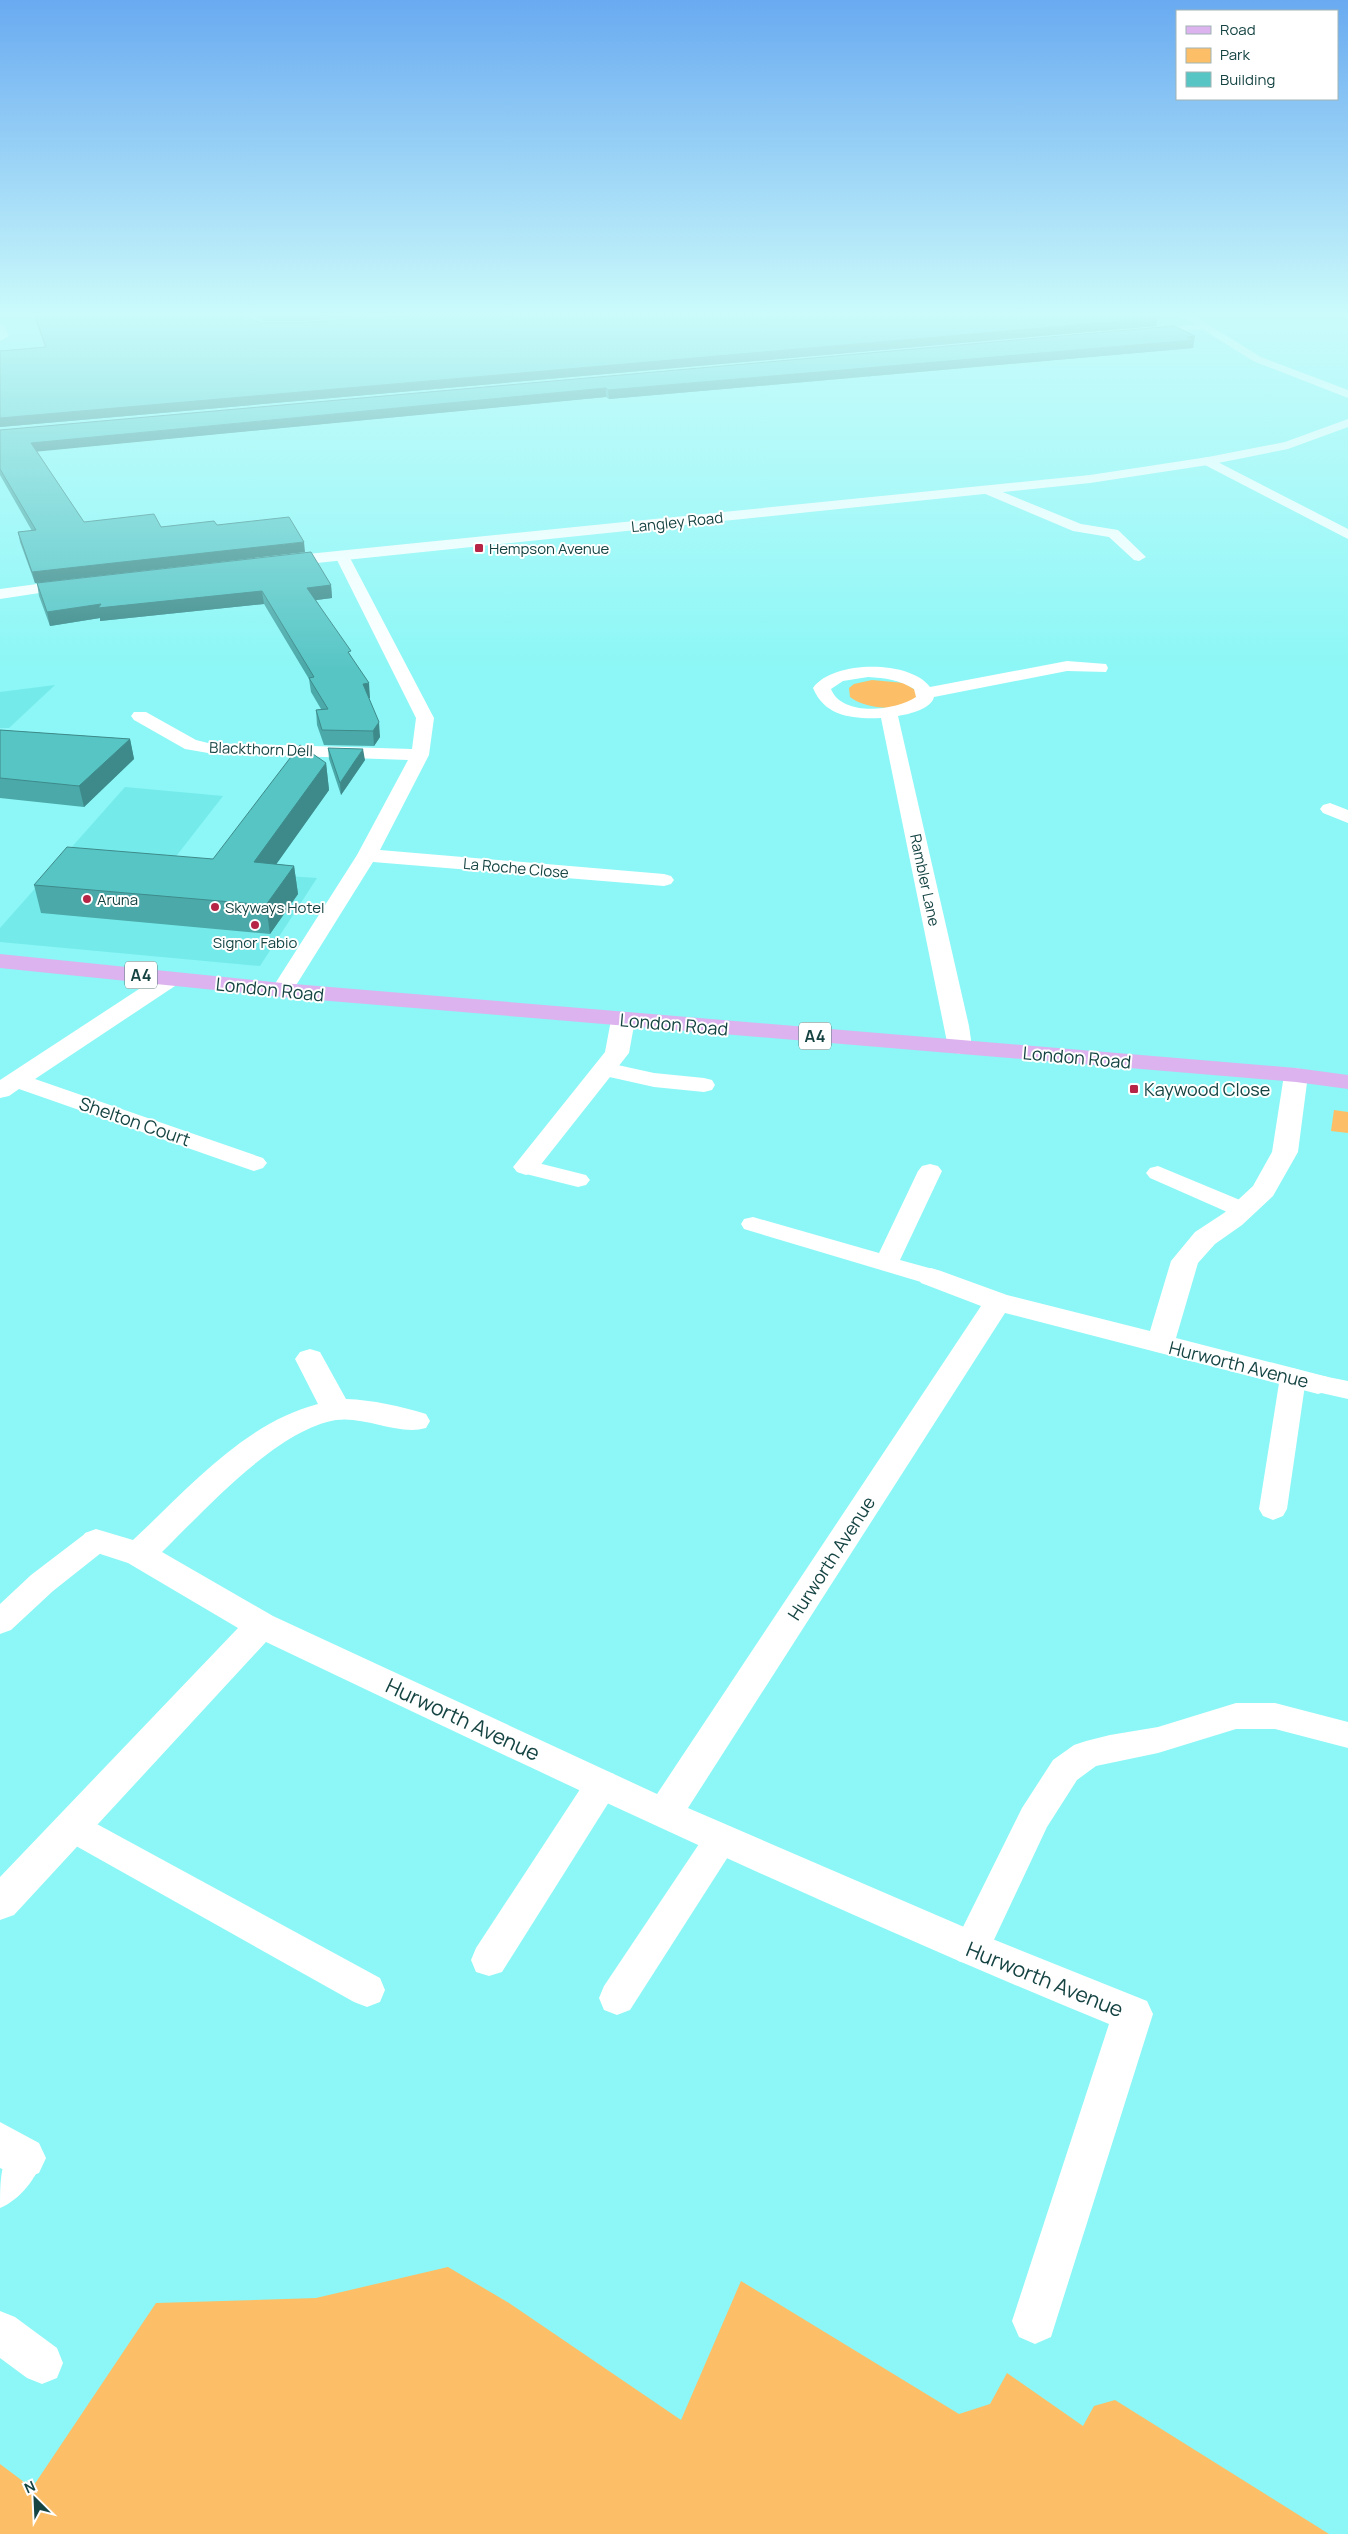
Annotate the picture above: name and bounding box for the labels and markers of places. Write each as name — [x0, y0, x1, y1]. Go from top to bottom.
place label: Hempson Avenue — [489, 538, 610, 559]
marker: Hempson Avenue — [473, 542, 485, 554]
place label: Aruna — [97, 889, 138, 910]
marker: Aruna — [81, 893, 93, 905]
place label: Skyways Hotel — [225, 897, 324, 918]
marker: Skyways Hotel — [209, 901, 221, 913]
marker: Signor Fabio — [249, 919, 261, 931]
place label: Signor Fabio — [213, 932, 297, 953]
place label: Kaywood Close — [1144, 1077, 1270, 1101]
marker: Kaywood Close — [1128, 1083, 1140, 1095]

